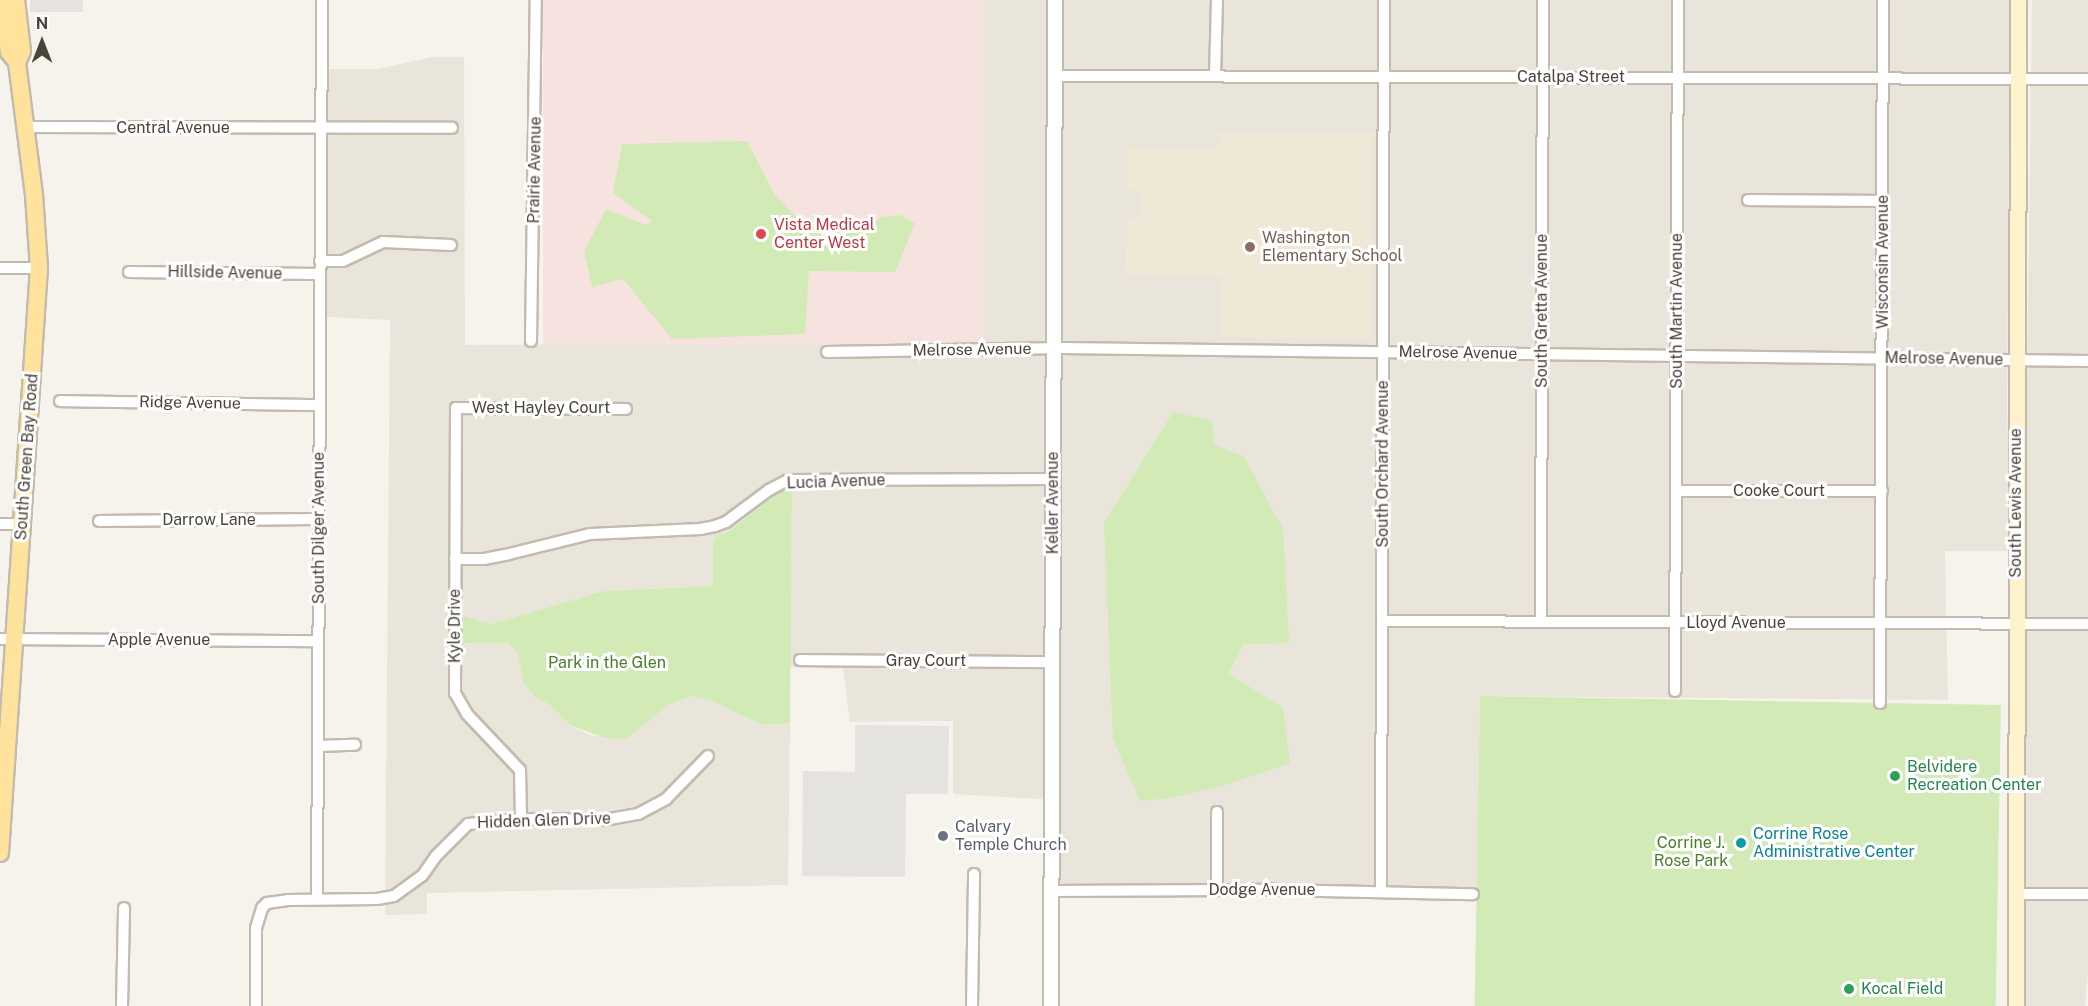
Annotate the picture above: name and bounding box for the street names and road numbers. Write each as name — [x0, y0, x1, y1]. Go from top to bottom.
street label: Catalpa Street — [1517, 67, 1625, 87]
street label: Prairie Avenue — [524, 116, 546, 224]
street label: Central Avenue — [116, 118, 230, 138]
street label: Wisconsin Avenue — [1873, 195, 1893, 329]
street label: South Martin Avenue — [1667, 233, 1687, 389]
street label: South Gretta Avenue — [1532, 234, 1552, 388]
street label: Hillside Avenue — [167, 262, 283, 284]
street label: Melrose Avenue — [912, 339, 1032, 361]
street label: Melrose Avenue — [1398, 342, 1518, 364]
street label: Melrose Avenue — [1884, 348, 2004, 370]
street label: South Green Bay Road — [12, 373, 42, 541]
street label: South Orchard Avenue — [1373, 380, 1393, 548]
street label: Ridge Avenue — [139, 393, 241, 413]
street label: West Hayley Court — [472, 398, 610, 418]
street label: South Lewis Avenue — [2006, 428, 2026, 578]
street label: South Dilger Avenue — [309, 452, 329, 604]
street label: Keller Avenue — [1043, 452, 1063, 554]
street label: Lucia Avenue — [786, 471, 886, 493]
street label: Cooke Court — [1733, 481, 1825, 501]
street label: Darrow Lane — [162, 510, 256, 530]
street label: Kyle Drive — [445, 589, 465, 663]
street label: Lloyd Avenue — [1686, 613, 1786, 633]
street label: Apple Avenue — [108, 630, 210, 650]
street label: Gray Court — [886, 651, 966, 671]
street label: Hidden Glen Drive — [477, 809, 611, 833]
street label: Dodge Avenue — [1208, 880, 1316, 900]

